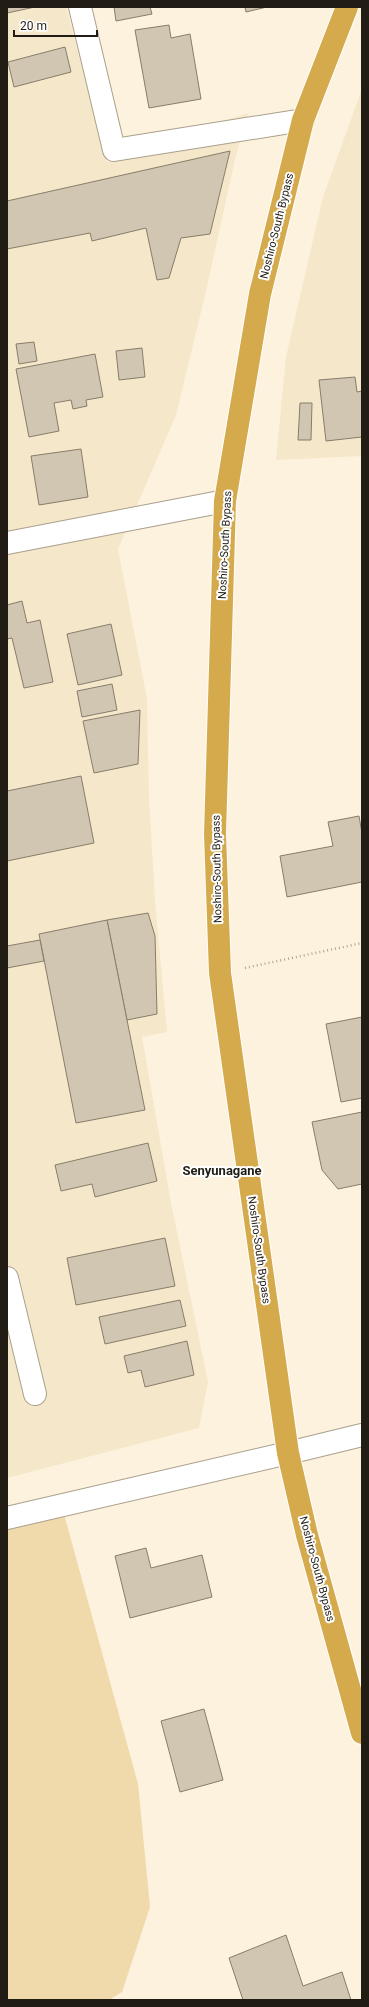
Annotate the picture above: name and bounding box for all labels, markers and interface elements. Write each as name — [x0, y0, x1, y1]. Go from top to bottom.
scale bar — [14, 12, 97, 38]
text: 20 m — [20, 19, 47, 33]
street label: Noshiro-South Bypass — [258, 172, 296, 280]
street label: Noshiro-South Bypass — [216, 490, 234, 599]
street label: Noshiro-South Bypass — [210, 814, 224, 923]
district label: Senyunagane — [182, 1163, 262, 1178]
street label: Noshiro-South Bypass — [245, 1195, 273, 1305]
street label: Noshiro-South Bypass — [297, 1515, 337, 1623]

